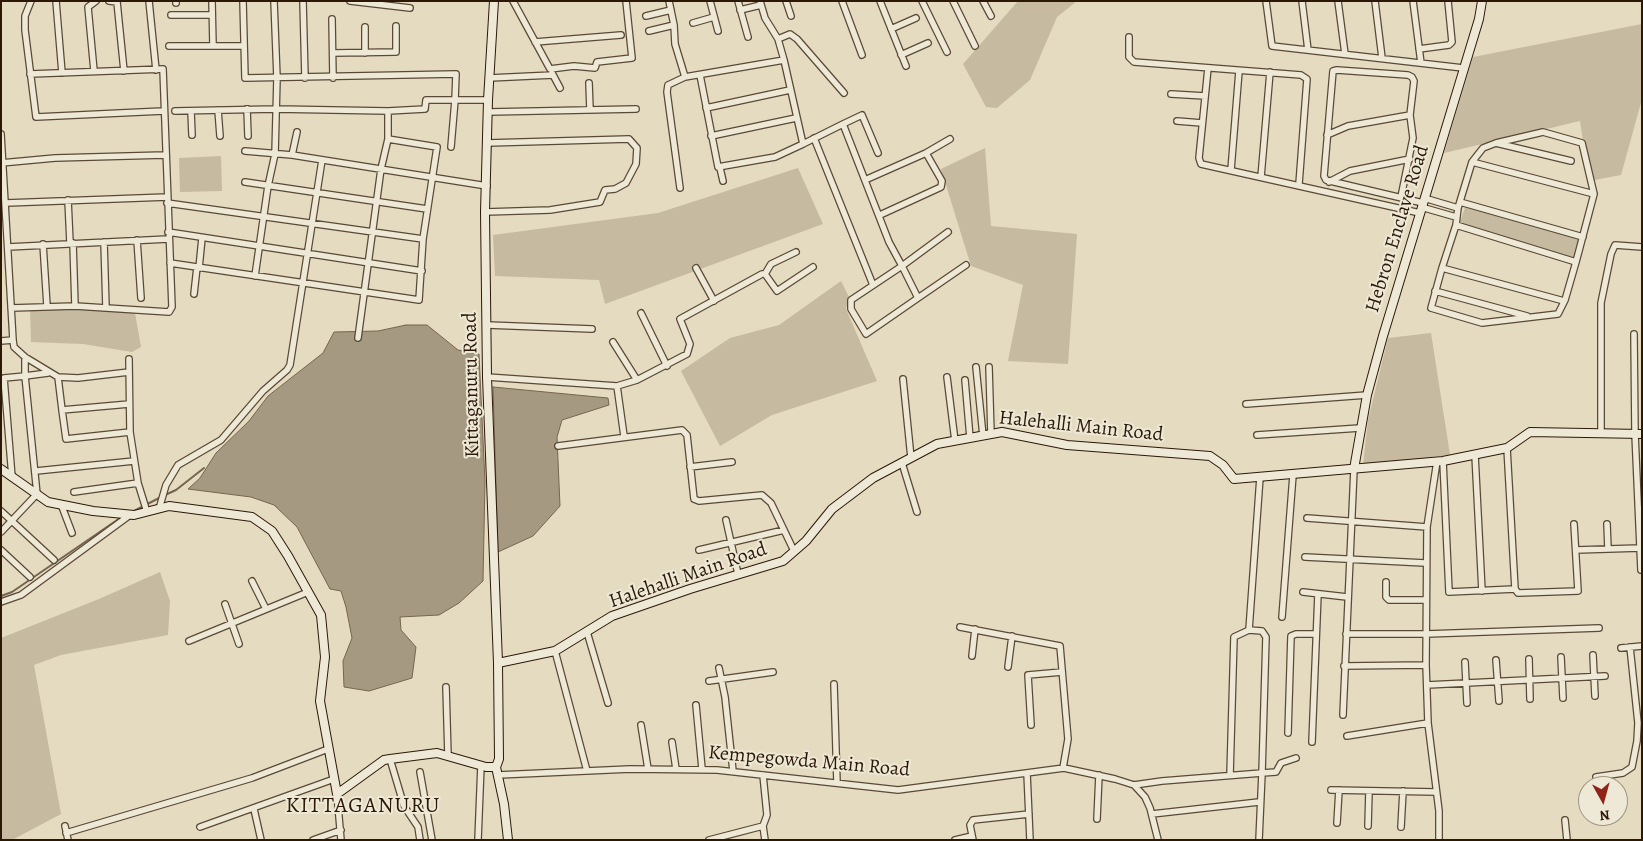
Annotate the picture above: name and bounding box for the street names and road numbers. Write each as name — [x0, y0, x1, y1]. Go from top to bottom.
street label: Hebron Enclave Road — [1361, 142, 1435, 316]
street label: Kittaganuru Road — [459, 312, 485, 458]
street label: Halehalli Main Road — [997, 406, 1165, 448]
street label: Halehalli Main Road — [606, 538, 770, 614]
street label: Kempegowda Main Road — [707, 741, 911, 783]

